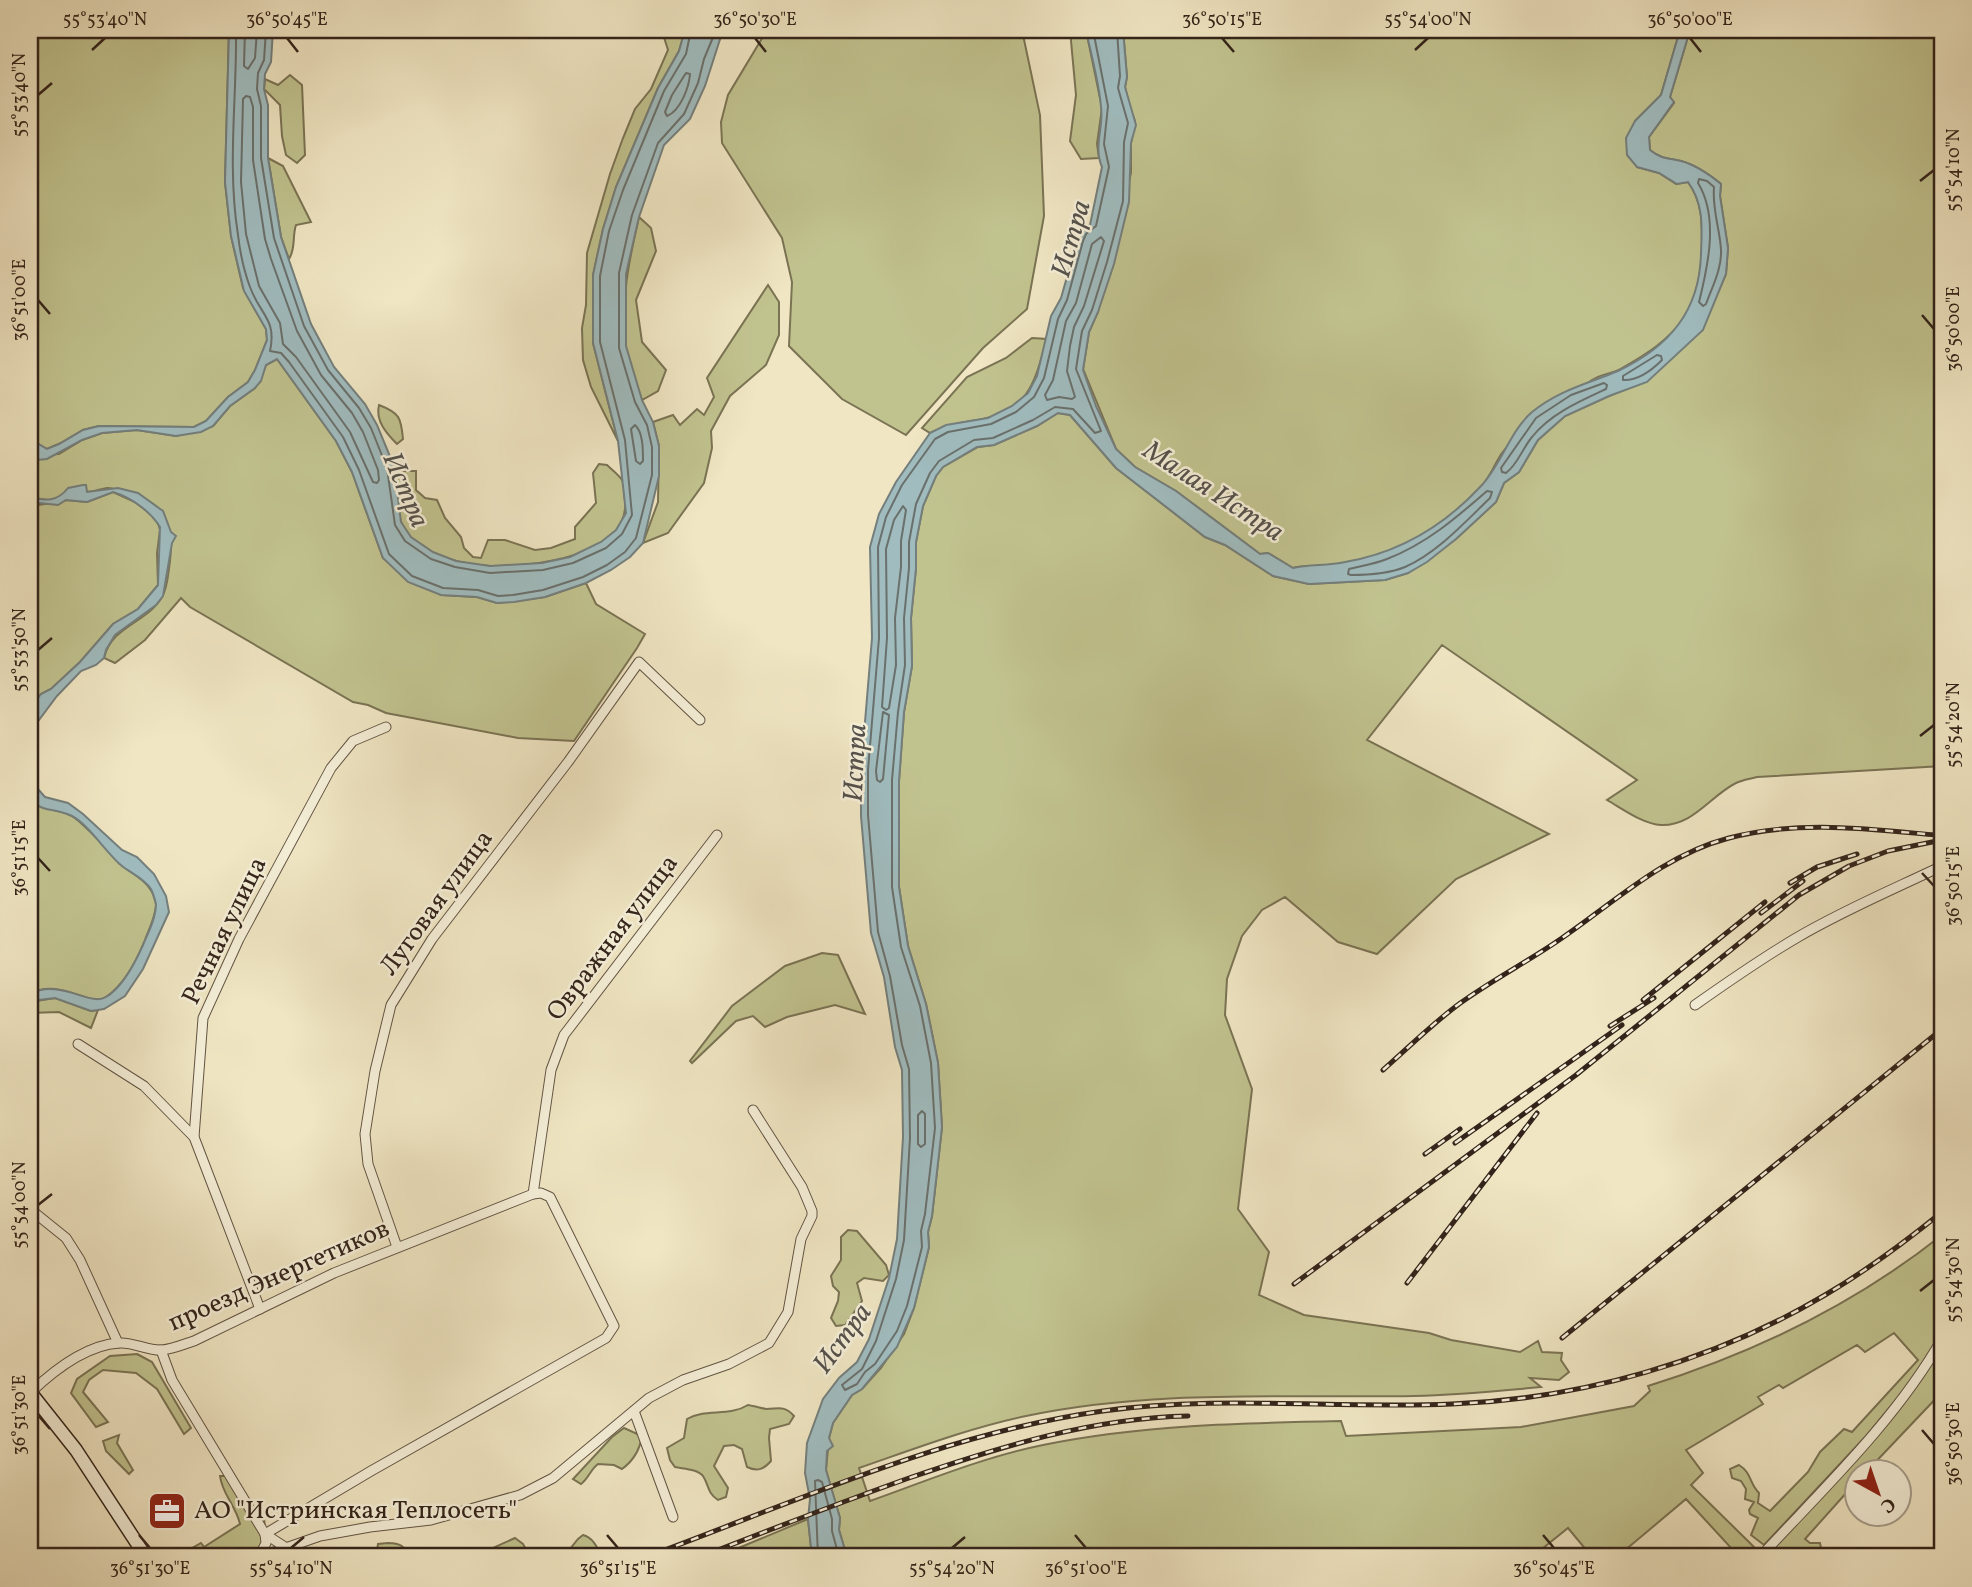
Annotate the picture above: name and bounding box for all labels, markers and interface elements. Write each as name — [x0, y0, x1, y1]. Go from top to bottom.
text: 55°53'40"N — [63, 8, 147, 33]
text: 36°50'45"E — [246, 8, 328, 33]
text: 36°50'30"E — [713, 8, 797, 33]
text: 36°50'15"E — [1182, 8, 1262, 33]
text: 55°54'00"N — [1384, 8, 1472, 33]
text: 36°50'00"E — [1647, 8, 1733, 33]
text: 55°53'40"N — [8, 53, 33, 137]
text: 55°54'10"N — [1942, 128, 1967, 212]
water label: Истра — [1042, 196, 1102, 282]
text: 36°51'00"E — [8, 259, 33, 341]
text: 36°50'00"E — [1942, 286, 1967, 372]
water label: Малая Истра — [1134, 431, 1291, 552]
water label: Истра — [372, 446, 438, 534]
text: 55°53'50"N — [8, 608, 33, 692]
text: 55°54'20"N — [1942, 682, 1967, 768]
water label: Истра — [834, 723, 878, 803]
text: 36°51'15"E — [8, 819, 33, 896]
street label: Луговая улица — [372, 823, 502, 983]
text: 36°50'15"E — [1942, 846, 1967, 926]
street label: Овражная улица — [539, 847, 687, 1029]
street label: Речная улица — [174, 851, 276, 1011]
text: 55°54'00"N — [8, 1161, 33, 1249]
street label: проезд Энергетиков — [162, 1211, 396, 1341]
text: 55°54'30"N — [1942, 1237, 1967, 1323]
water label: Истра — [804, 1296, 882, 1382]
text: 36°51'30"E — [8, 1375, 33, 1455]
text: 36°50'30"E — [1942, 1402, 1967, 1486]
north arrow — [1842, 1458, 1912, 1528]
office icon: АО "Истринская Теплосеть" — [146, 1490, 188, 1532]
text: С — [1875, 1491, 1901, 1518]
place label: АО "Истринская Теплосеть" — [194, 1493, 517, 1529]
text: 36°51'30"E — [110, 1557, 190, 1582]
text: 55°54'10"N — [249, 1557, 333, 1582]
text: 36°51'15"E — [580, 1557, 657, 1582]
text: 55°54'20"N — [909, 1557, 995, 1582]
text: 36°51'00"E — [1045, 1557, 1127, 1582]
text: 36°50'45"E — [1513, 1557, 1595, 1582]

